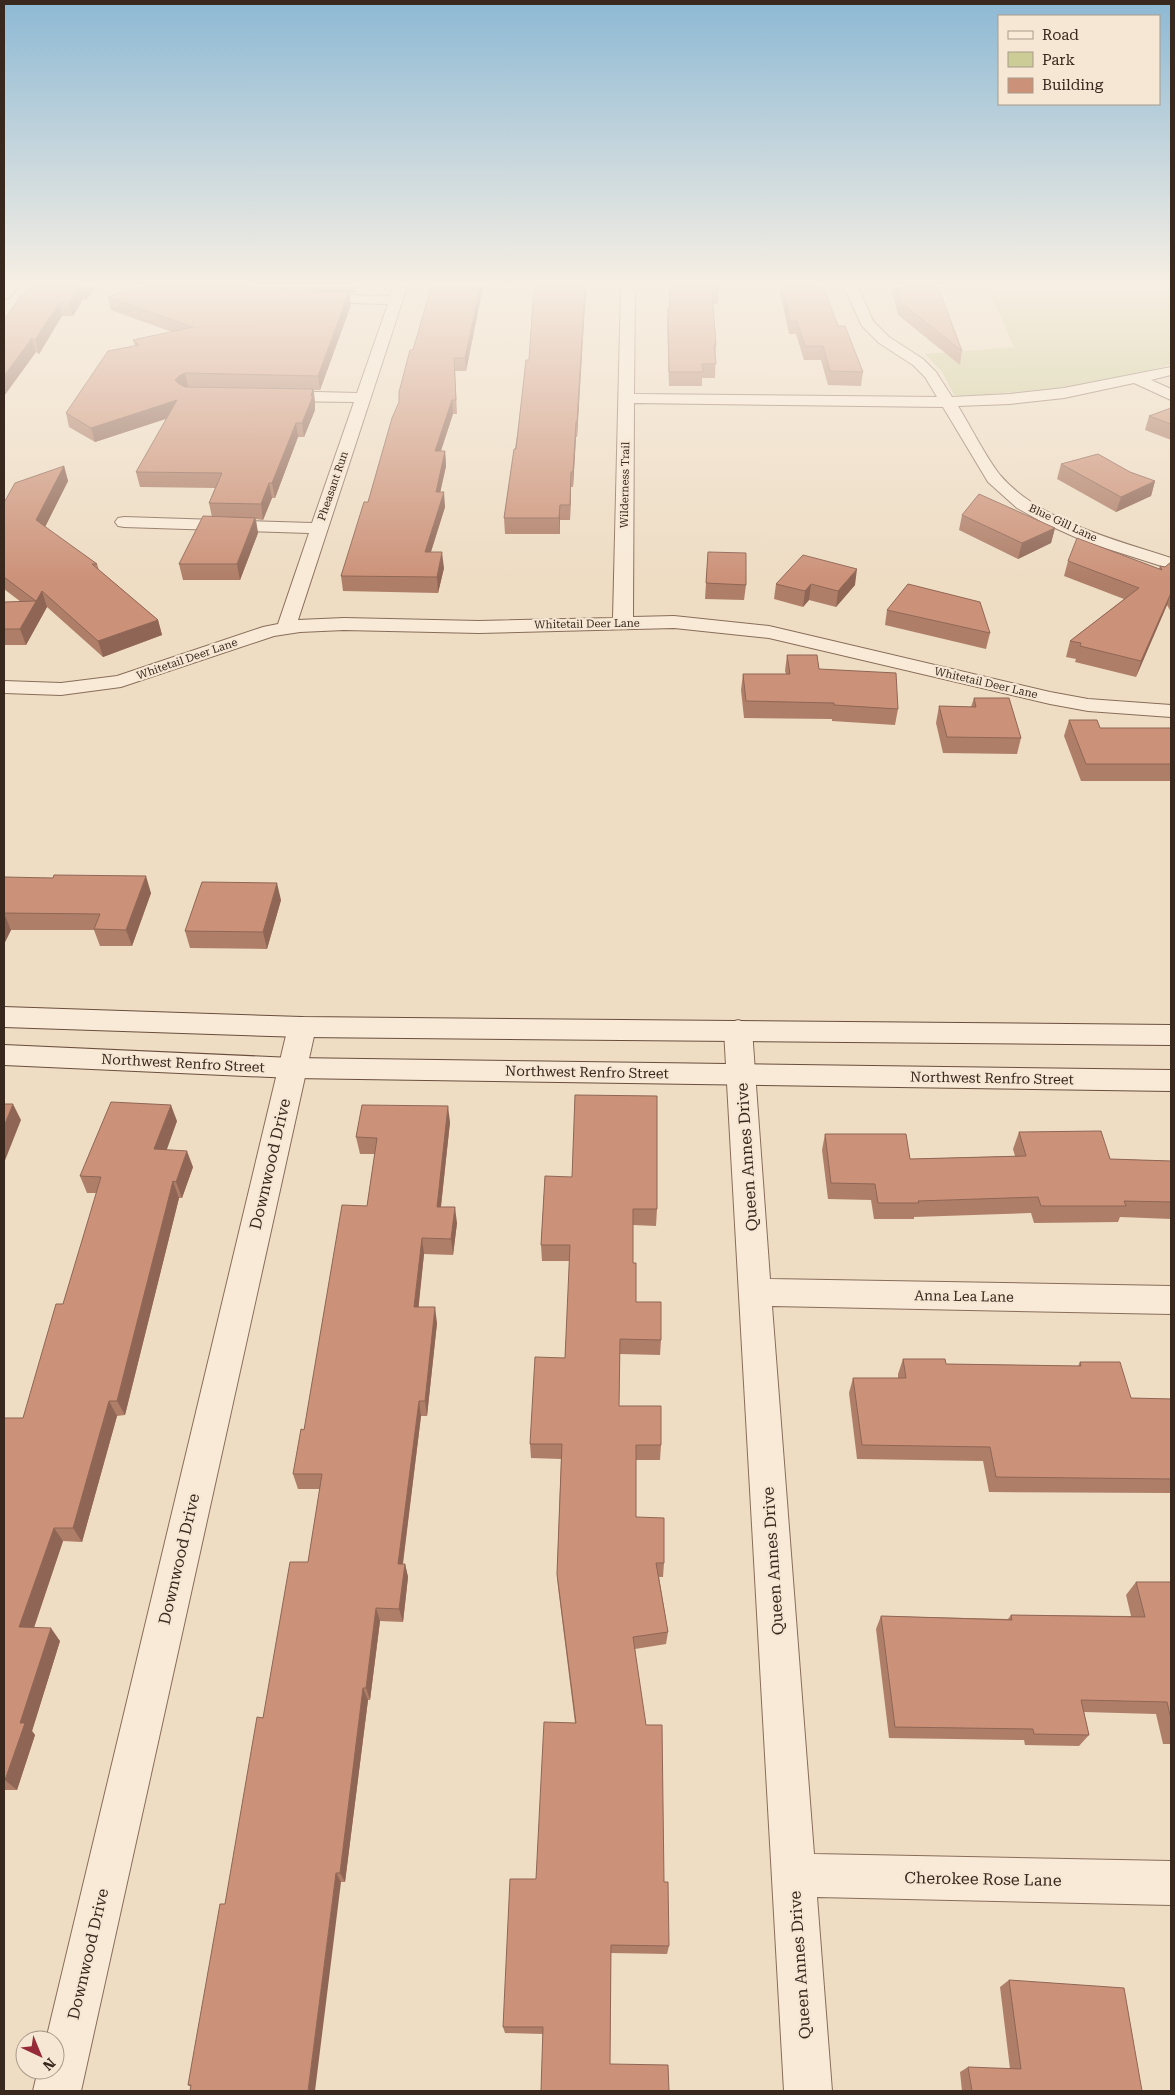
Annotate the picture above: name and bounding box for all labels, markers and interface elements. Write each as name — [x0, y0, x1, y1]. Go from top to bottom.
legend — [998, 15, 1160, 105]
text: Road — [1042, 26, 1079, 44]
text: Park — [1042, 51, 1076, 69]
text: Building — [1042, 76, 1104, 94]
street label: Wilderness Trail — [618, 441, 632, 528]
street label: Pheasant Run — [315, 450, 351, 522]
street label: Blue Gill Lane — [1027, 501, 1099, 545]
street label: Whitetail Deer Lane — [534, 617, 640, 631]
street label: Whitetail Deer Lane — [135, 636, 239, 682]
street label: Whitetail Deer Lane — [933, 665, 1039, 701]
street label: Northwest Renfro Street — [101, 1051, 265, 1075]
street label: Northwest Renfro Street — [505, 1063, 669, 1081]
street label: Northwest Renfro Street — [910, 1069, 1074, 1087]
street label: Queen Annes Drive — [732, 1082, 762, 1232]
street label: Downwood Drive — [246, 1096, 294, 1231]
street label: Anna Lea Lane — [914, 1287, 1014, 1305]
street label: Queen Annes Drive — [758, 1486, 788, 1636]
street label: Downwood Drive — [155, 1491, 203, 1626]
street label: Cherokee Rose Lane — [904, 1868, 1062, 1890]
street label: Downwood Drive — [64, 1886, 112, 2021]
street label: Queen Annes Drive — [785, 1890, 815, 2040]
north arrow — [15, 2030, 65, 2080]
text: N — [39, 2055, 58, 2074]

